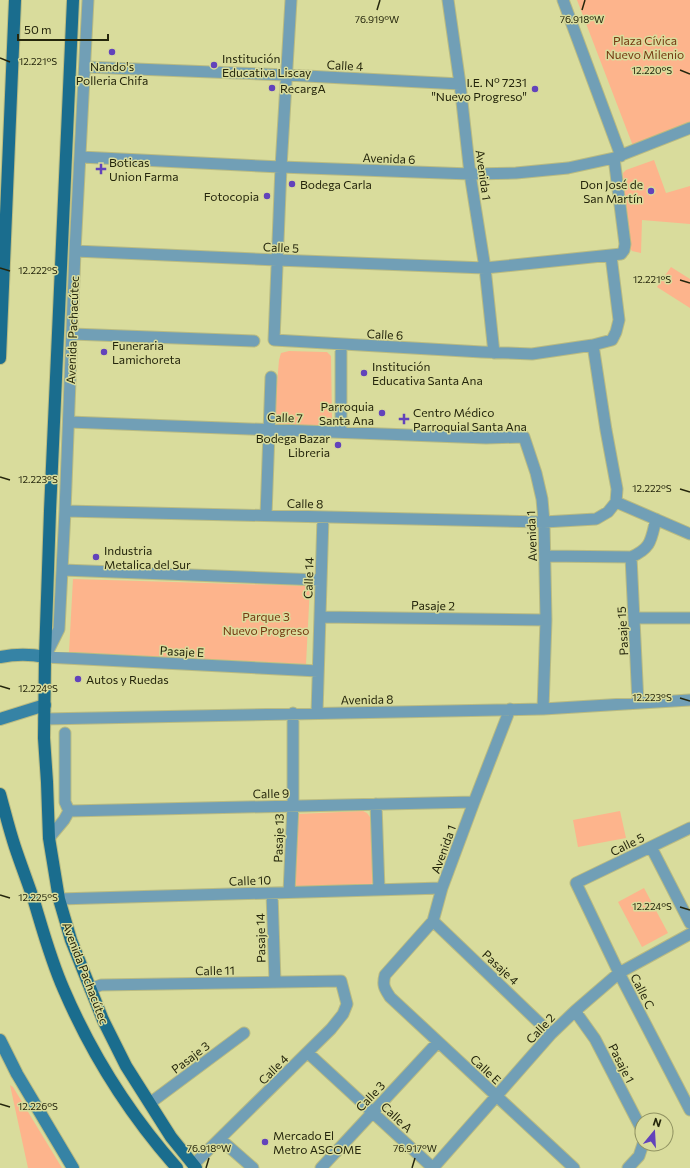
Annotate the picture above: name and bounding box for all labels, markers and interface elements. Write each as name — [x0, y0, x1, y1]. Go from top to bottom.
text: 76.919°W — [355, 13, 399, 25]
text: 76.918°W — [560, 13, 604, 25]
scale bar — [18, 16, 108, 42]
text: 50 m — [24, 22, 52, 36]
park label: Plaza Cívica Nuevo Milenio — [606, 33, 684, 61]
marker: Nando's Polleria Chifa — [107, 47, 117, 57]
place label: Institución Educativa Liscay — [222, 51, 311, 79]
text: 12.221°S — [19, 55, 57, 67]
street label: Calle 4 — [326, 57, 364, 73]
place label: Nando's Polleria Chifa — [76, 59, 148, 87]
marker: Institución Educativa Liscay — [209, 60, 219, 70]
text: 12.220°S — [632, 64, 672, 76]
place label: I.E. N° 7231 "Nuevo Progreso" — [431, 75, 527, 103]
place label: RecargA — [280, 81, 326, 95]
marker: RecargA — [267, 83, 277, 93]
marker: I.E. N° 7231 "Nuevo Progreso" — [530, 84, 540, 94]
street label: Avenida 1 — [474, 149, 494, 201]
street label: Avenida 6 — [362, 150, 416, 166]
place label: Boticas Union Farma — [109, 155, 179, 183]
marker: Boticas Union Farma — [96, 164, 106, 174]
place label: Bodega Carla — [300, 177, 372, 191]
place label: Don José de San Martín — [580, 177, 643, 205]
marker: Bodega Carla — [287, 179, 297, 189]
marker: Don José de San Martín — [646, 186, 656, 196]
place label: Fotocopia — [204, 189, 259, 203]
marker: Fotocopia — [262, 191, 272, 201]
street label: Calle 5 — [263, 239, 299, 255]
text: 12.222°S — [18, 264, 58, 276]
text: 12.221°S — [633, 273, 671, 285]
street label: Avenida Pachacútec — [63, 276, 81, 384]
street label: Calle 6 — [366, 326, 404, 342]
place label: Funeraria Lamichoreta — [112, 338, 181, 366]
marker: Funeraria Lamichoreta — [99, 347, 109, 357]
place label: Institución Educativa Santa Ana — [372, 359, 483, 387]
marker: Institución Educativa Santa Ana — [359, 368, 369, 378]
place label: Parroquia Santa Ana — [319, 399, 374, 427]
place label: Centro Médico Parroquial Santa Ana — [413, 405, 527, 433]
marker: Parroquia Santa Ana — [377, 408, 387, 418]
street label: Calle 7 — [267, 409, 303, 425]
marker: Centro Médico Parroquial Santa Ana — [398, 413, 410, 425]
place label: Bodega Bazar Libreria — [256, 431, 330, 459]
marker: Bodega Bazar Libreria — [333, 440, 343, 450]
text: 12.223°S — [18, 473, 58, 485]
text: 12.222°S — [632, 482, 672, 494]
street label: Calle 8 — [287, 496, 323, 510]
street label: Avenida 1 — [523, 510, 539, 562]
place label: Industria Metalica del Sur — [104, 543, 191, 571]
marker: Industria Metalica del Sur — [91, 552, 101, 562]
street label: Calle 14 — [300, 557, 316, 599]
street label: Pasaje 2 — [411, 598, 455, 612]
street label: Pasaje 15 — [614, 606, 630, 656]
park label: Parque 3 Nuevo Progreso — [223, 609, 309, 637]
street label: Pasaje E — [159, 643, 205, 659]
place label: Autos y Ruedas — [86, 672, 169, 686]
marker: Autos y Ruedas — [73, 674, 83, 684]
text: 12.224°S — [18, 682, 58, 694]
text: 12.223°S — [632, 691, 672, 703]
street label: Avenida 8 — [340, 692, 394, 706]
street label: Calle 9 — [253, 786, 289, 800]
street label: Pasaje 13 — [270, 813, 286, 863]
street label: Avenida 1 — [428, 823, 458, 875]
street label: Calle 5 — [608, 830, 646, 858]
street label: Calle 10 — [229, 872, 271, 888]
text: 12.225°S — [18, 891, 58, 903]
text: 12.224°S — [632, 900, 672, 912]
street label: Pasaje 14 — [253, 913, 267, 963]
street label: Avenida Pachacútec — [60, 920, 112, 1026]
street label: Pasaje 4 — [480, 947, 522, 987]
street label: Calle 11 — [195, 963, 235, 977]
street label: Calle C — [628, 971, 658, 1011]
street label: Calle 2 — [523, 1010, 558, 1046]
street label: Pasaje 3 — [168, 1038, 212, 1076]
street label: Pasaje 1 — [606, 1041, 638, 1085]
street label: Calle 4 — [255, 1051, 291, 1087]
street label: Calle E — [468, 1051, 504, 1087]
street label: Calle 3 — [353, 1078, 388, 1114]
street label: Calle A — [379, 1099, 415, 1135]
text: 12.226°S — [18, 1100, 58, 1112]
north arrow — [634, 1112, 674, 1152]
text: N — [651, 1115, 663, 1129]
place label: Mercado El Metro ASCOME — [273, 1128, 361, 1156]
marker: Mercado El Metro ASCOME — [260, 1137, 270, 1147]
text: 76.918°W — [187, 1142, 231, 1154]
text: 76.917°W — [393, 1142, 437, 1154]

